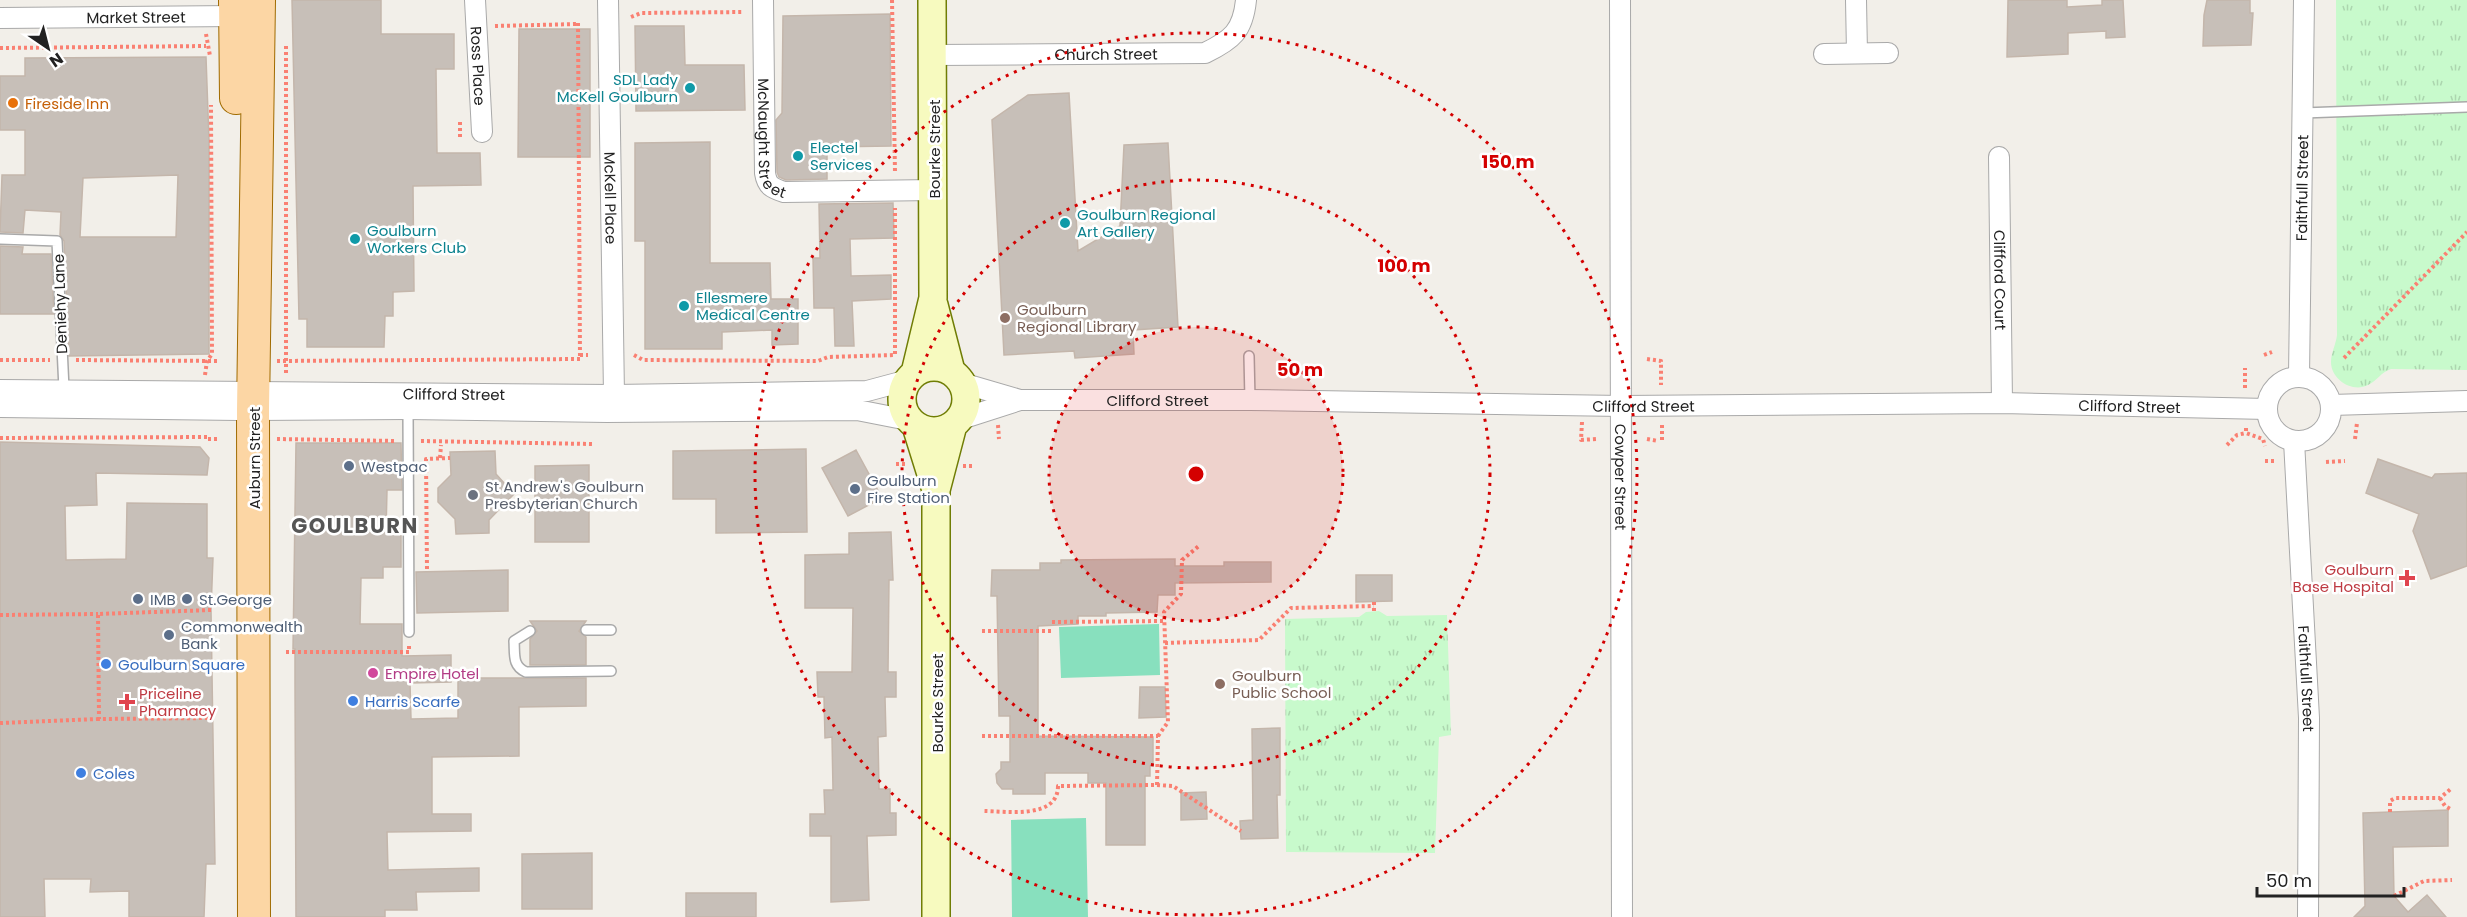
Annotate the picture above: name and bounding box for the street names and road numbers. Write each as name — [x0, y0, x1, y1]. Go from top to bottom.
street label: Market Street — [86, 6, 186, 28]
street label: Ross Place — [466, 26, 491, 106]
street label: Church Street — [1054, 43, 1158, 65]
street label: McNaught Street — [753, 78, 789, 202]
street label: Bourke Street — [924, 100, 945, 198]
street label: Faithfull Street — [2290, 135, 2313, 241]
street label: McKell Place — [600, 151, 622, 244]
street label: Clifford Court — [1989, 230, 2012, 330]
street label: Deniehy Lane — [48, 254, 72, 354]
street label: Clifford Street — [403, 383, 505, 405]
street label: Clifford Street — [1106, 390, 1209, 411]
street label: Clifford Street — [2078, 394, 2181, 418]
street label: Clifford Street — [1592, 395, 1695, 417]
street label: Auburn Street — [244, 407, 265, 509]
street label: Cowper Street — [1610, 424, 1632, 530]
street label: Faithfull Street — [2294, 625, 2320, 732]
street label: Bourke Street — [927, 654, 948, 752]

